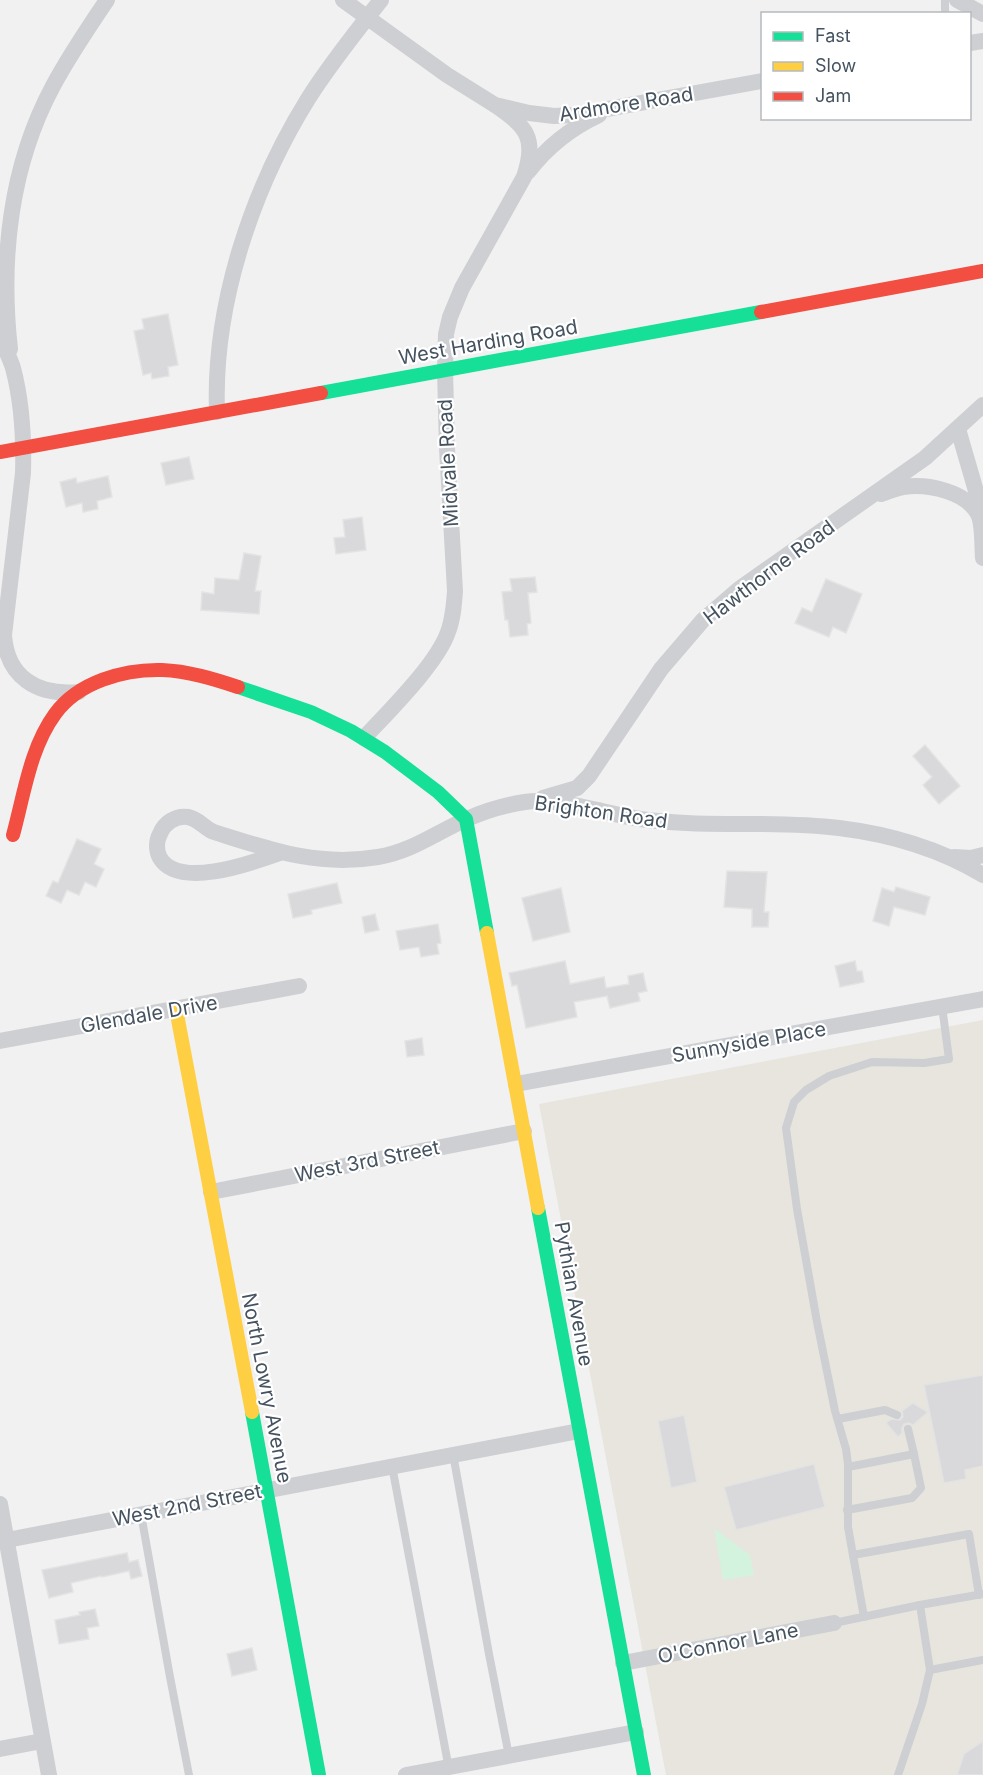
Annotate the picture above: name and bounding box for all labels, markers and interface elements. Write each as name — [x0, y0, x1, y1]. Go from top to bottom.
legend — [761, 12, 971, 120]
text: Fast — [815, 25, 851, 46]
text: Slow — [815, 55, 856, 76]
street label: Ardmore Road — [557, 82, 695, 126]
text: Jam — [815, 85, 851, 106]
street label: West Harding Road — [397, 314, 579, 370]
street label: Midvale Road — [433, 398, 463, 528]
street label: Hawthorne Road — [699, 515, 839, 629]
street label: Brighton Road — [533, 791, 669, 833]
street label: Glendale Drive — [79, 990, 219, 1038]
street label: Sunnyside Place — [670, 1017, 828, 1067]
street label: West 3rd Street — [293, 1135, 442, 1187]
street label: Pythian Avenue — [549, 1220, 599, 1368]
street label: North Lowry Avenue — [237, 1291, 297, 1485]
street label: West 2nd Street — [110, 1479, 264, 1531]
street label: O'Connor Lane — [656, 1618, 800, 1668]

